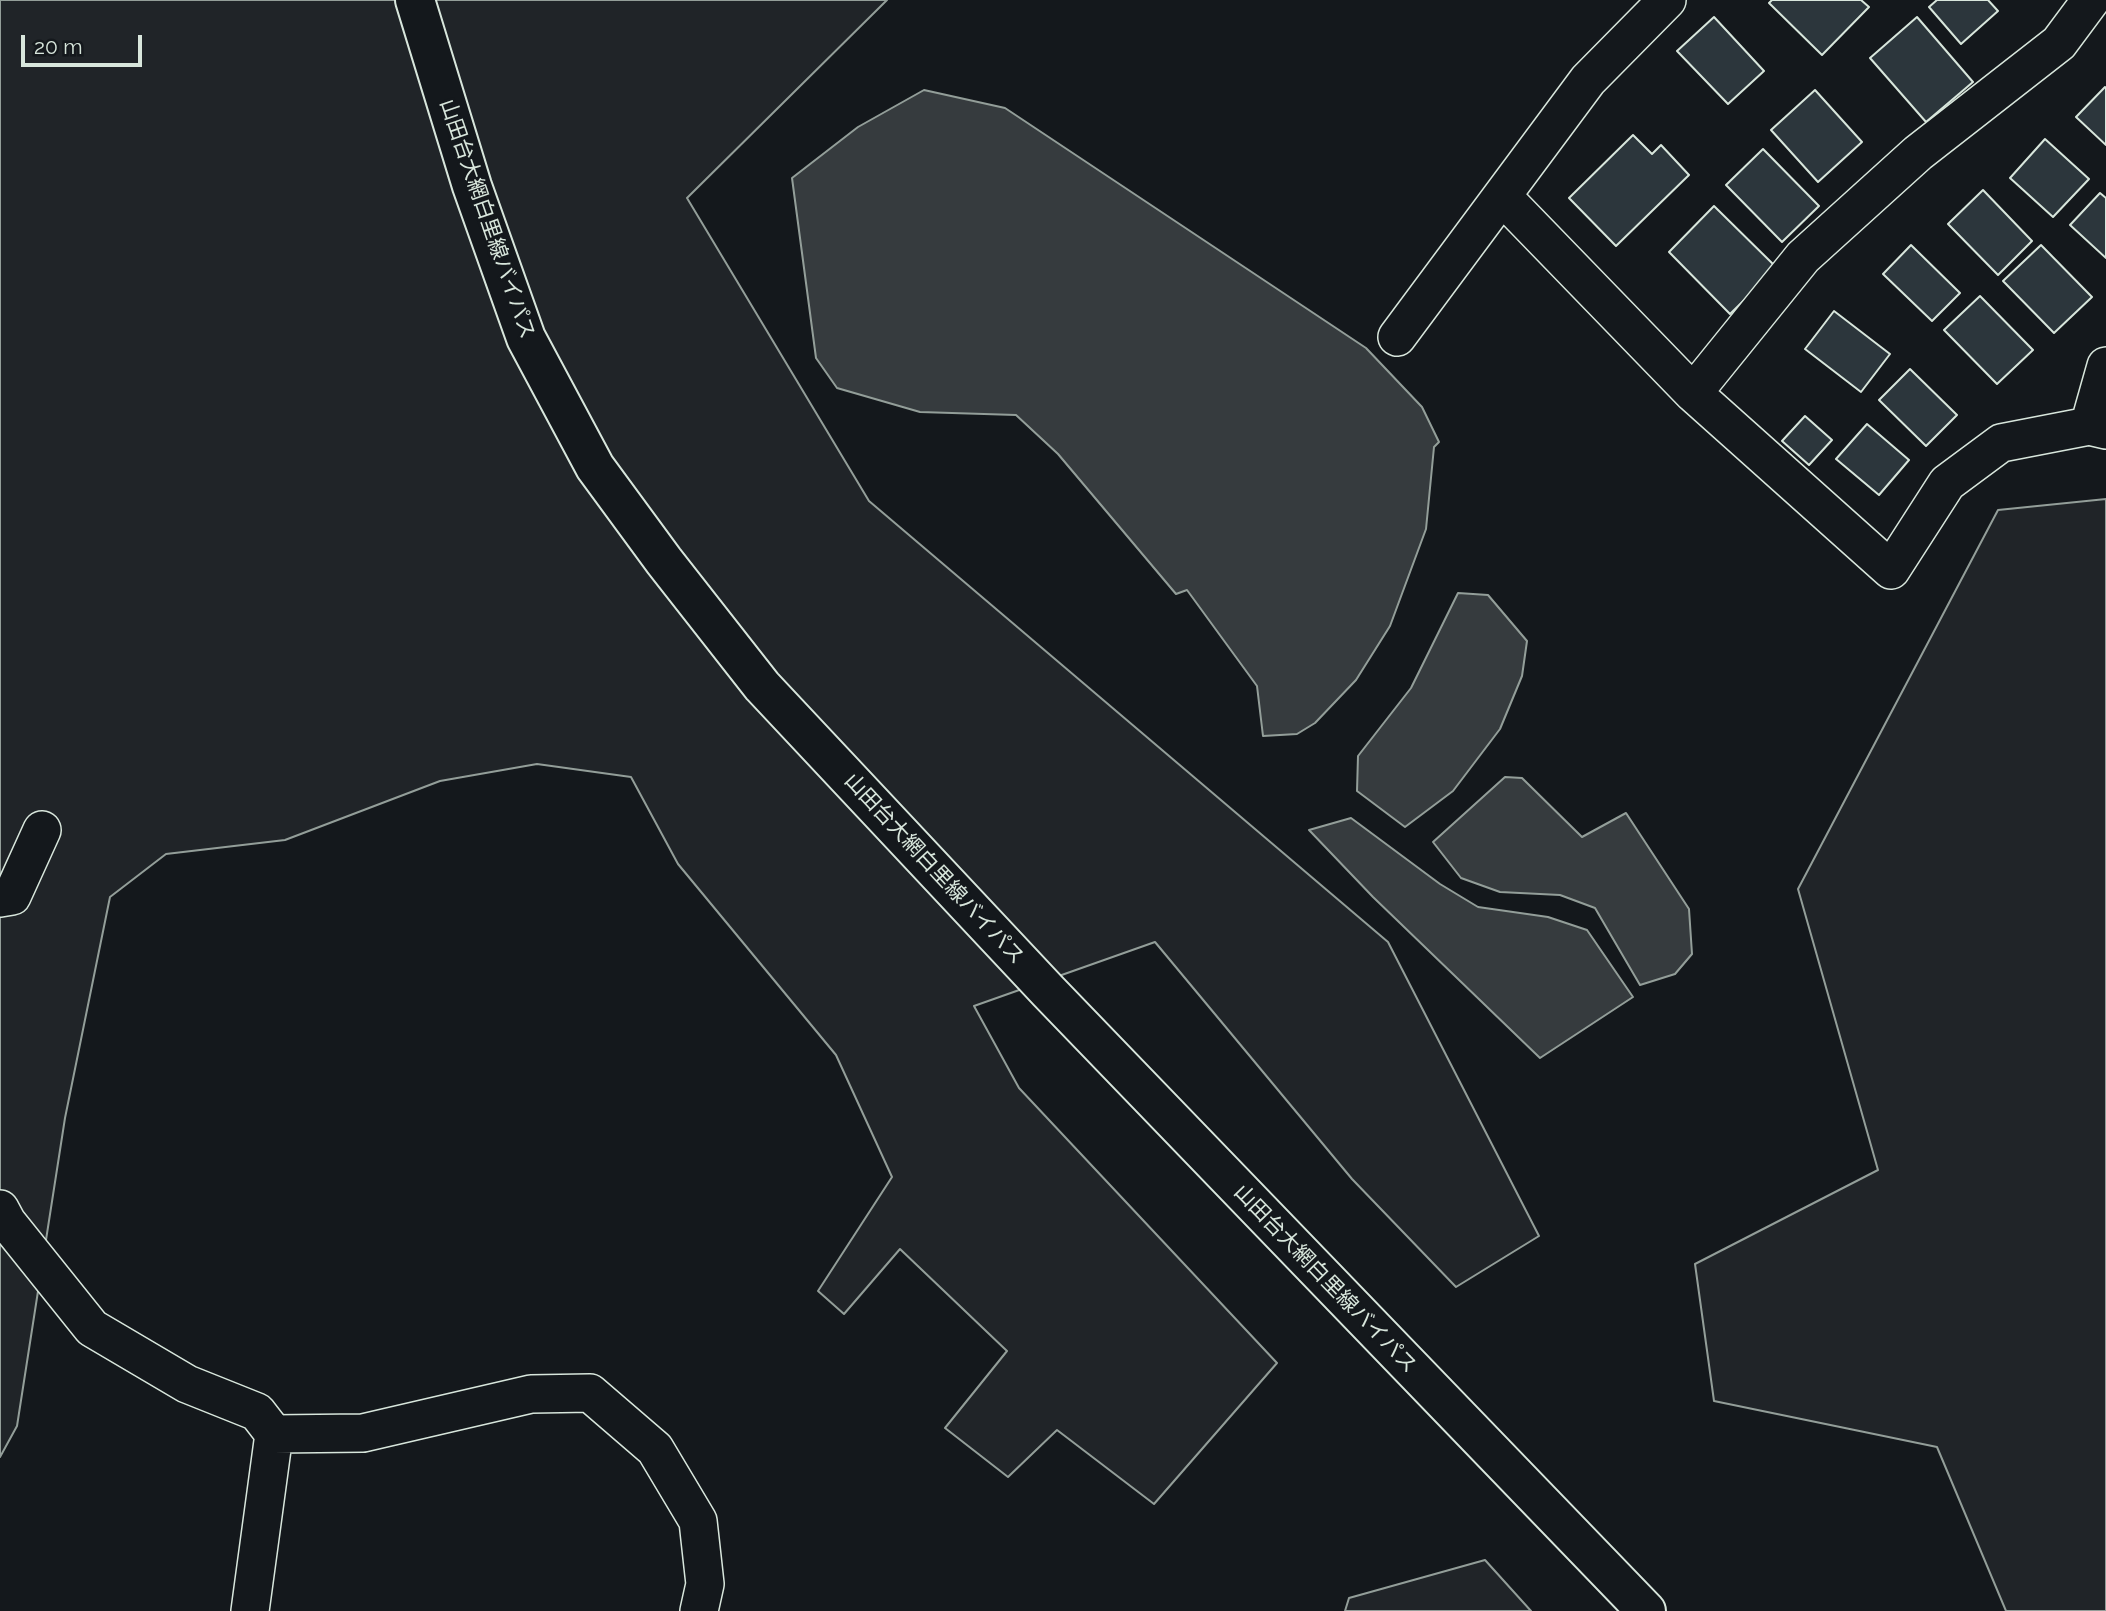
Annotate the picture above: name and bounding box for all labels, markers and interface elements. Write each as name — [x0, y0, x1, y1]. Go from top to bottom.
scale bar — [24, 21, 145, 65]
text: 20 m — [34, 34, 82, 59]
street label: 山田台大網白里線バイパス — [434, 96, 540, 342]
street label: 山田台大網白里線バイパス — [839, 768, 1029, 970]
street label: 山田台大網白里線バイパス — [1228, 1180, 1422, 1378]

